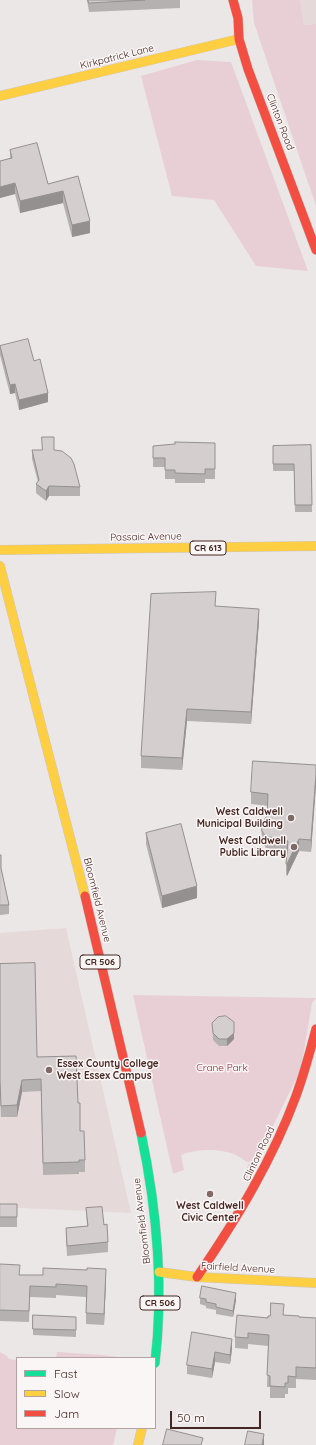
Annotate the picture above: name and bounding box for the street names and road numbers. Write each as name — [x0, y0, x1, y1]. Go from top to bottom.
street label: Kirkpatrick Lane — [79, 42, 155, 72]
street label: Clinton Road — [264, 92, 296, 152]
street label: Passaic Avenue — [110, 530, 182, 544]
road number: CR 613 — [190, 541, 226, 555]
street label: Bloomfield Avenue — [81, 857, 113, 943]
road number: CR 506 — [80, 955, 120, 969]
street label: Clinton Road — [241, 1125, 277, 1183]
street label: Bloomfield Avenue — [131, 1177, 153, 1265]
street label: Fairfield Avenue — [201, 1260, 275, 1276]
road number: CR 506 — [140, 1296, 180, 1310]

